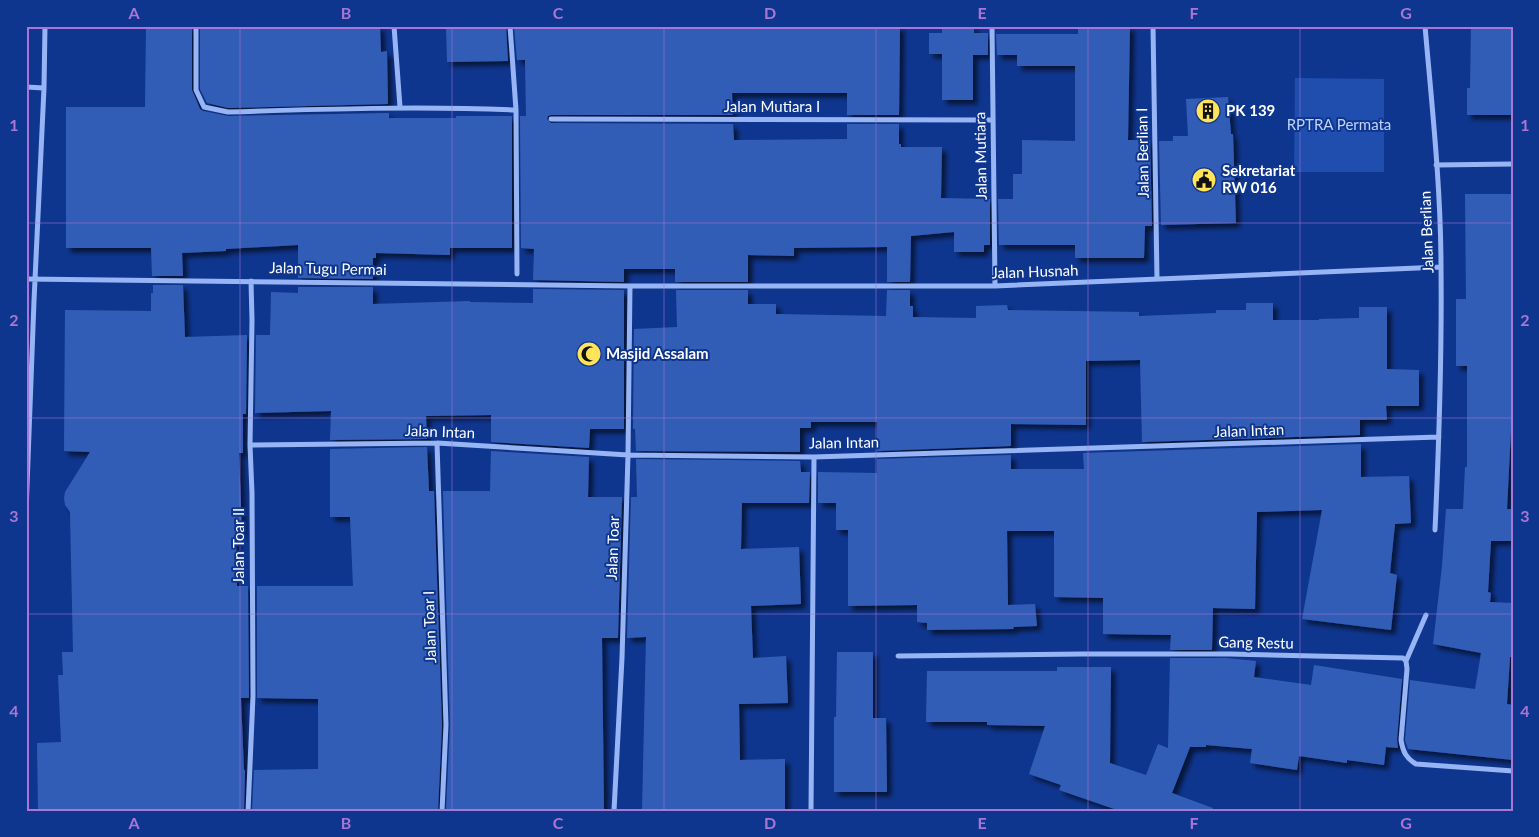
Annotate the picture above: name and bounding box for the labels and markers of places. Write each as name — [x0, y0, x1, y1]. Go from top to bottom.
building icon: PK 139 — [1195, 98, 1221, 124]
place label: PK 139 — [1226, 101, 1275, 119]
place label: Sekretariat RW 016 — [1222, 161, 1296, 196]
public building icon: Sekretariat RW 016 — [1191, 167, 1217, 193]
mosque icon: Masjid Assalam — [576, 341, 602, 367]
place label: Masjid Assalam — [606, 344, 709, 362]

